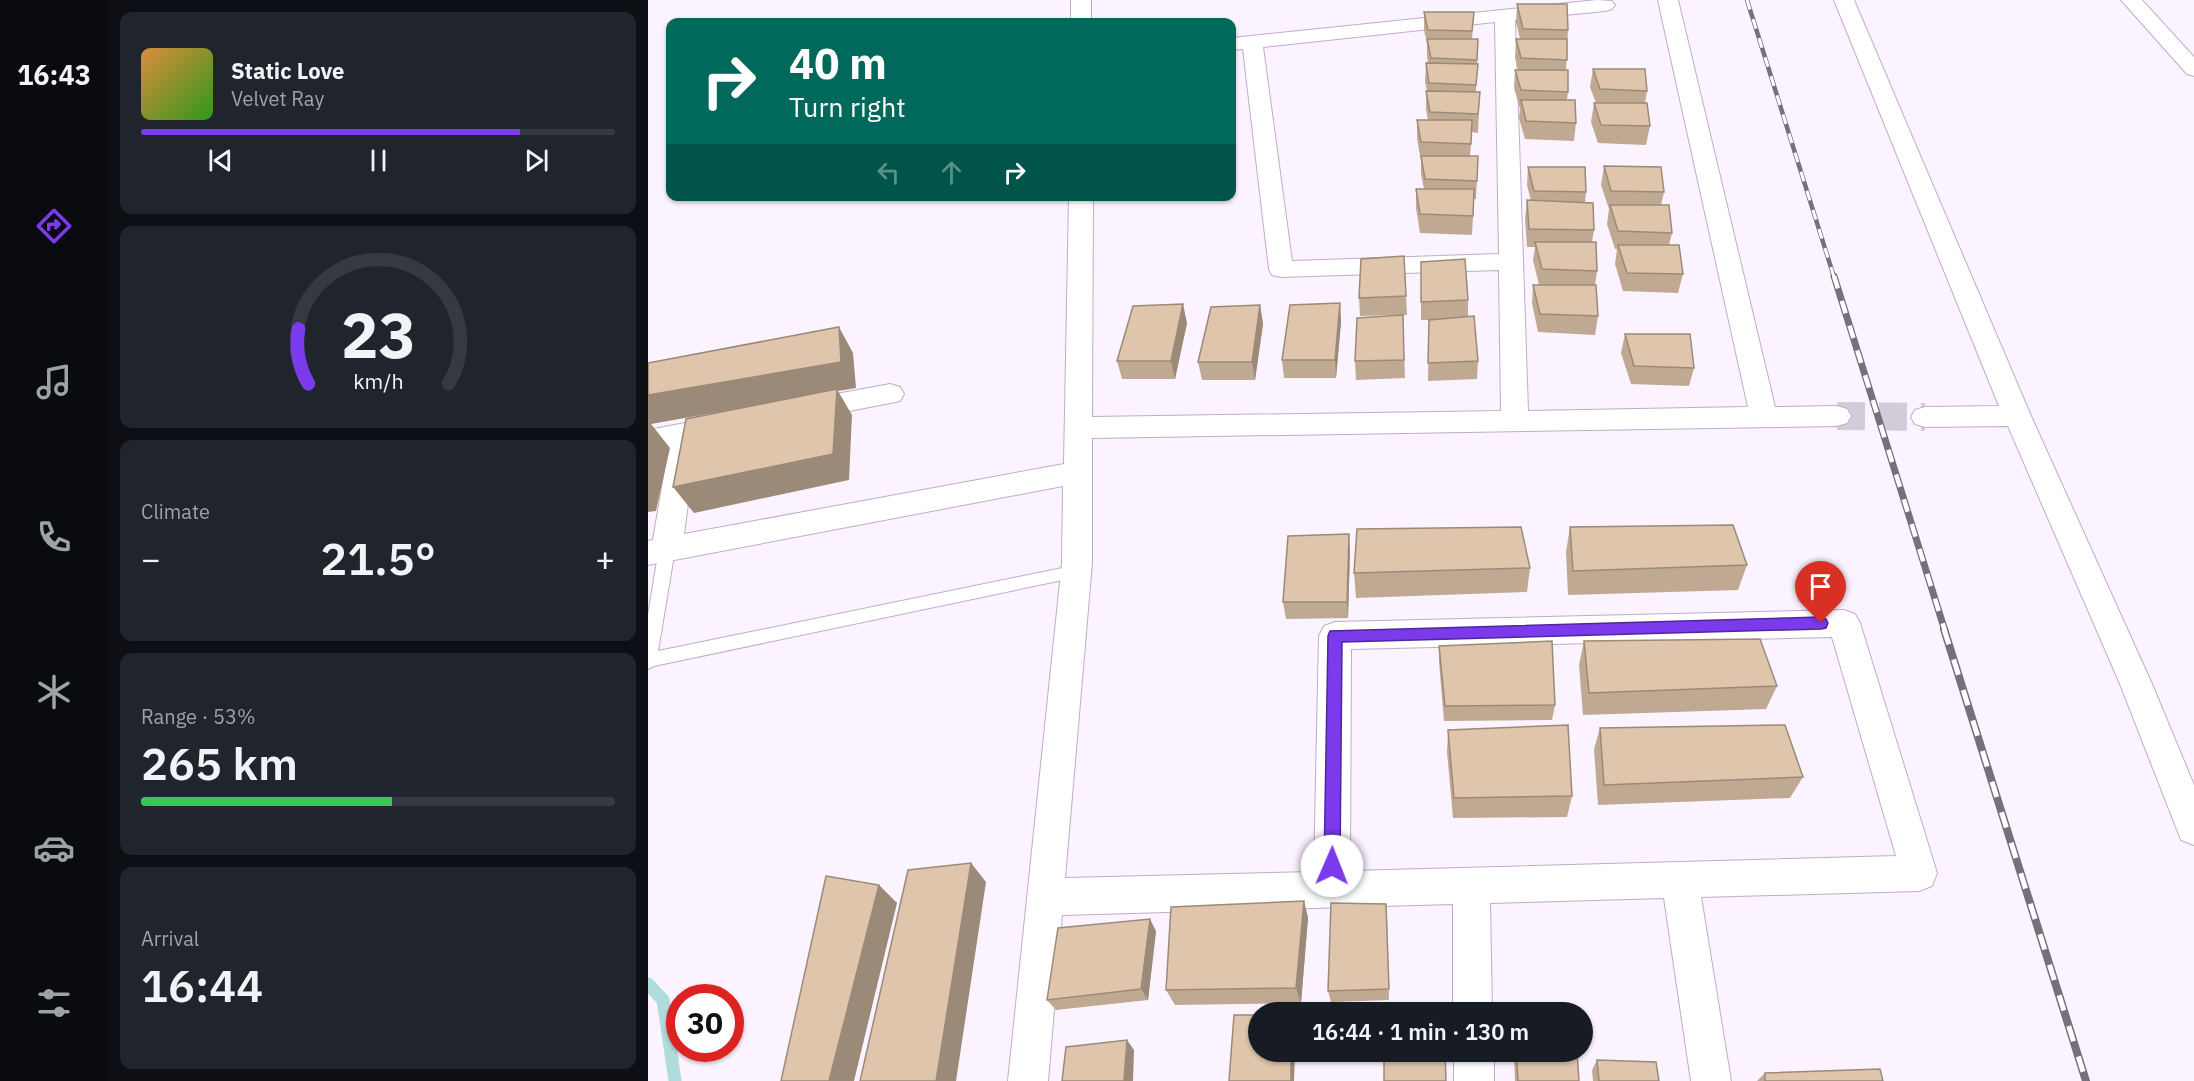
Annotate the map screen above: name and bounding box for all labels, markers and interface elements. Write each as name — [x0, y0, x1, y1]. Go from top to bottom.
text: 40 m — [789, 36, 887, 91]
icon: right — [690, 42, 768, 120]
text: Static Love — [231, 56, 344, 85]
text: 16:43 — [17, 57, 91, 92]
text: Velvet Ray — [231, 85, 324, 112]
text: Turn right — [789, 89, 906, 124]
icon: previous — [204, 144, 237, 177]
icon: pause — [362, 144, 395, 177]
icon: next — [520, 144, 553, 177]
icon: left — [872, 156, 905, 189]
icon: ahead — [935, 156, 968, 189]
icon: right — [998, 156, 1031, 189]
icon: directions — [33, 205, 75, 247]
text: 23 — [341, 294, 415, 375]
icon: music — [33, 361, 75, 403]
text: km/h — [353, 367, 403, 395]
text: Climate — [141, 498, 210, 525]
icon: phone — [33, 516, 75, 558]
text: 21.5° — [320, 529, 436, 587]
text: − — [141, 537, 161, 580]
text: + — [595, 537, 615, 580]
pin — [1795, 561, 1846, 623]
icon: arrive — [1804, 570, 1837, 603]
icon: climate — [33, 671, 75, 713]
text: Range · 53% — [141, 703, 256, 730]
text: 265 km — [141, 734, 298, 792]
icon: car — [33, 827, 75, 869]
position arrow — [1300, 834, 1364, 898]
text: Arrival — [141, 925, 199, 952]
text: 16:44 — [141, 956, 263, 1014]
icon: filters — [33, 982, 75, 1024]
speed limit sign: 30 — [666, 984, 744, 1062]
text: 16:44 · 1 min · 130 m — [1312, 1017, 1529, 1046]

